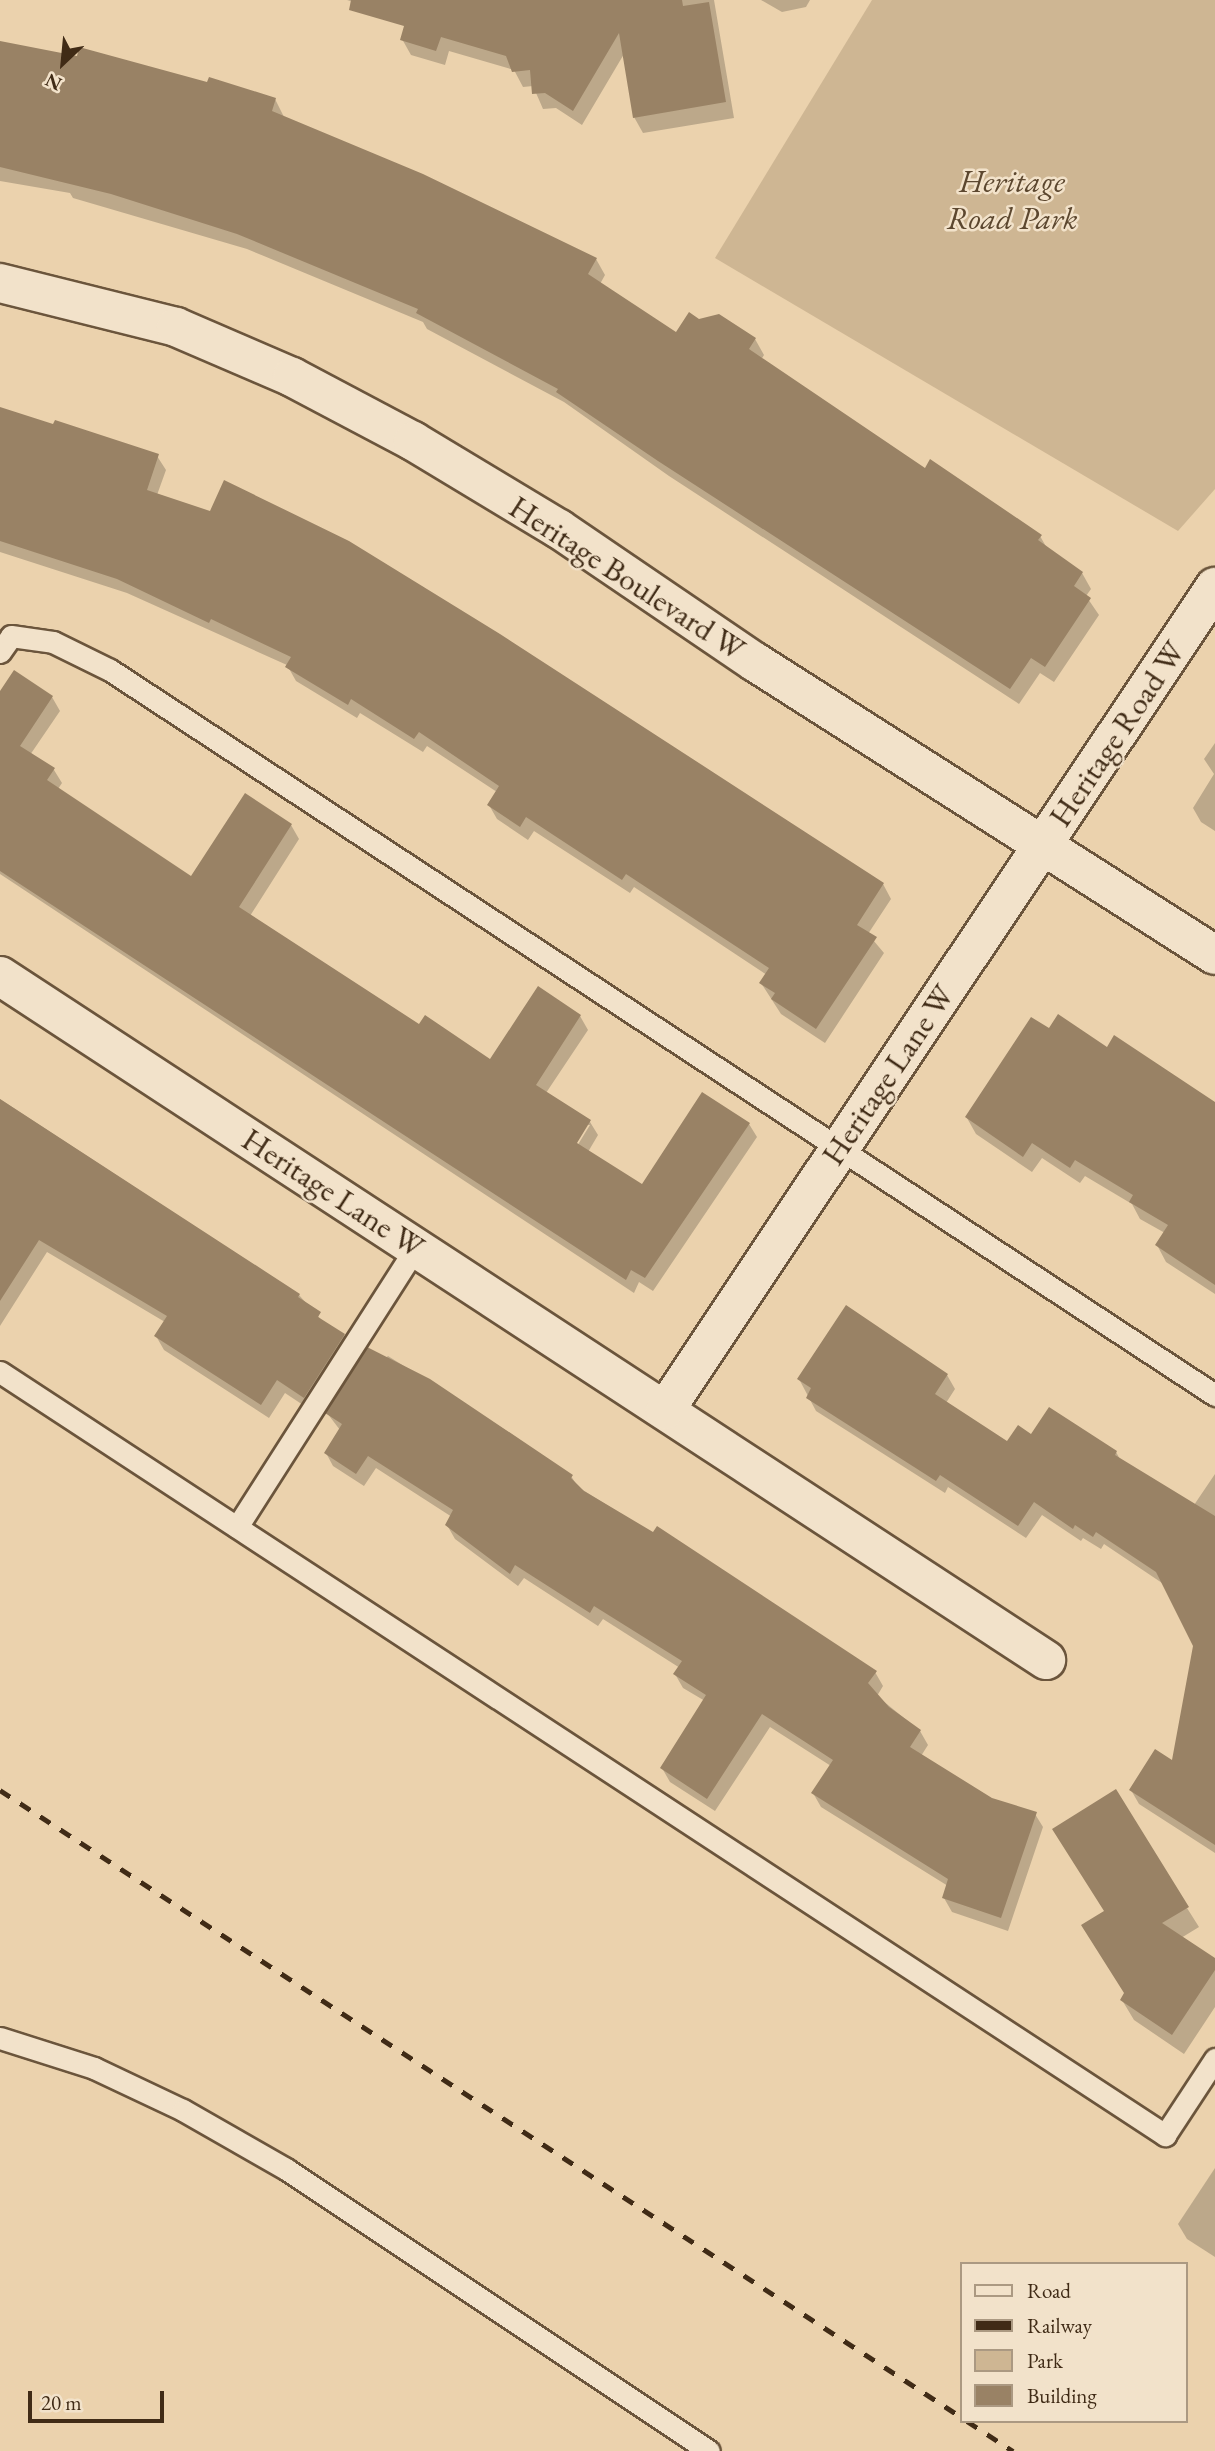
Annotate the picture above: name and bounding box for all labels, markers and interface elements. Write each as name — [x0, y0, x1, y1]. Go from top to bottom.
north arrow — [28, 28, 98, 98]
text: N — [41, 68, 66, 97]
park label: Heritage Road Park — [946, 163, 1078, 238]
street label: Heritage Boulevard W — [502, 488, 752, 668]
street label: Heritage Road W — [1041, 634, 1193, 834]
street label: Heritage Lane W — [814, 978, 962, 1172]
street label: Heritage Lane W — [235, 1120, 431, 1266]
legend — [960, 2262, 1187, 2423]
text: Road — [1027, 2277, 1071, 2304]
text: Railway — [1027, 2312, 1092, 2339]
text: Park — [1027, 2347, 1063, 2374]
scale bar — [32, 2378, 168, 2422]
text: Building — [1027, 2382, 1097, 2409]
text: 20 m — [41, 2389, 82, 2416]

